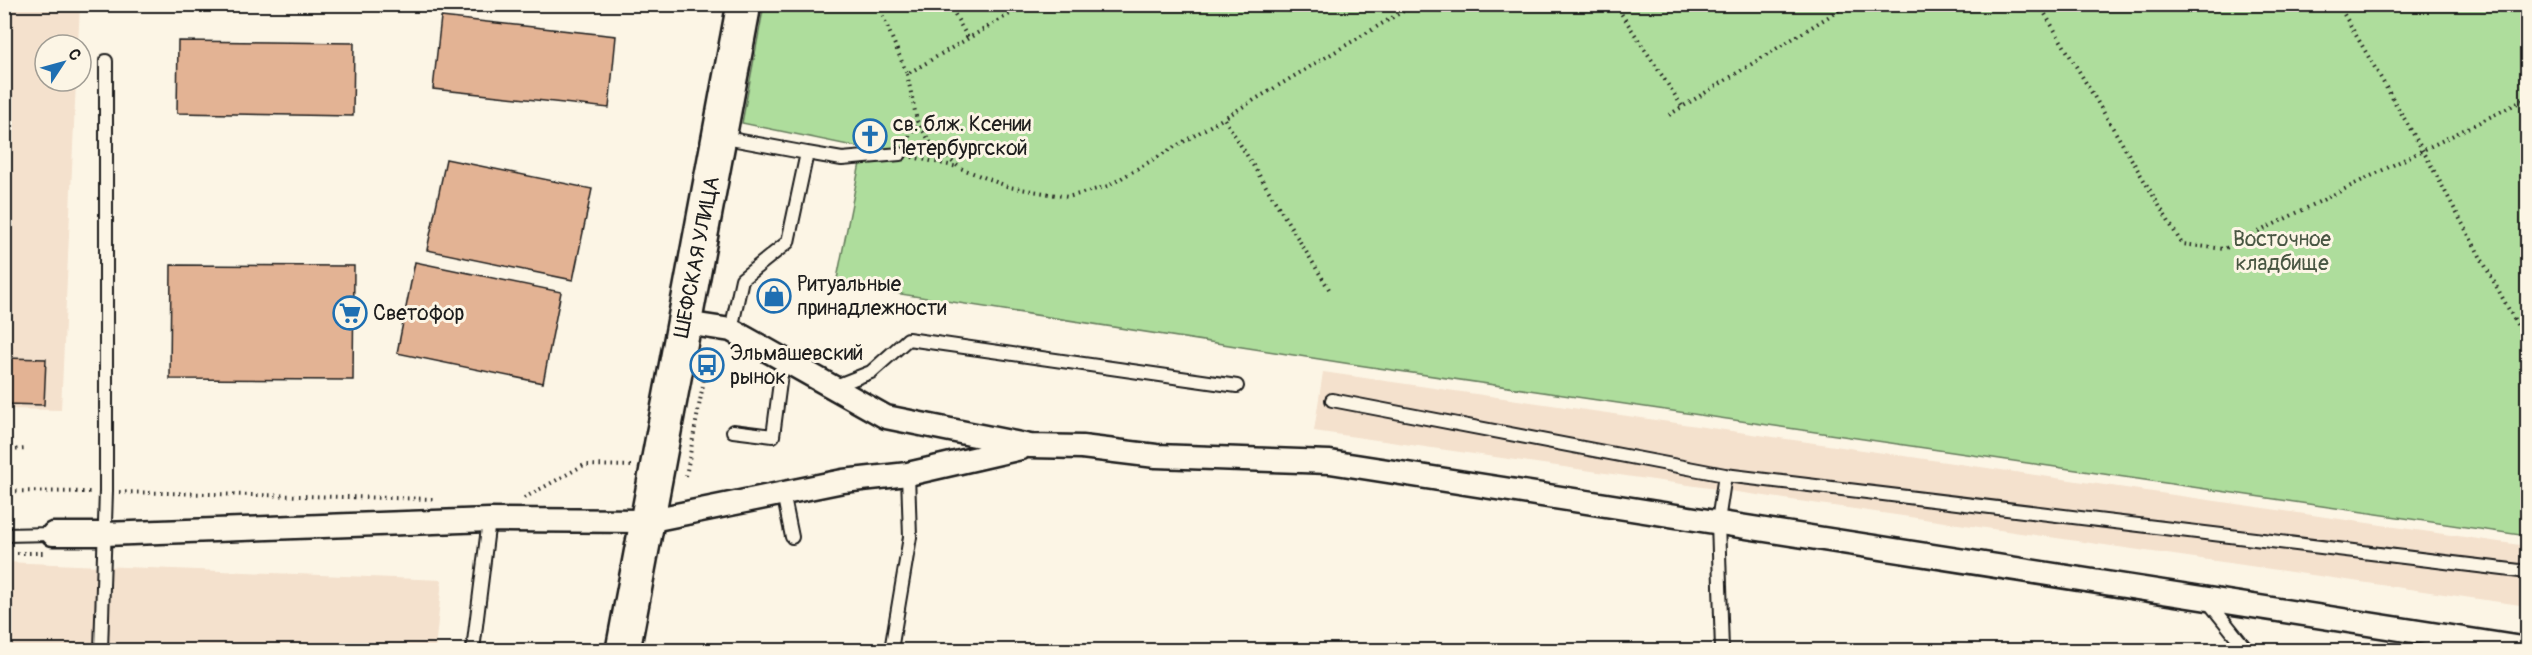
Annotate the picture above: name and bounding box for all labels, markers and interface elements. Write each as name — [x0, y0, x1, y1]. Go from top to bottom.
north arrow — [33, 33, 93, 93]
text: С — [63, 45, 85, 65]
place label: св. блж. Ксении Петербургской — [893, 111, 1031, 162]
church icon: св. блж. Ксении Петербургской — [852, 118, 888, 154]
street label: ШЕФСКАЯ УЛИЦА — [668, 174, 726, 340]
park label: Восточное кладбище — [2233, 226, 2332, 277]
place label: Ритуальные принадлежности — [797, 271, 947, 322]
shop icon: Ритуальные принадлежности — [756, 278, 792, 314]
supermarket icon: Светофор — [332, 295, 368, 331]
place label: Светофор — [373, 300, 465, 327]
place label: Эльмашевский рынок — [730, 340, 863, 391]
bus stop icon: Эльмашевский рынок — [689, 347, 725, 383]

